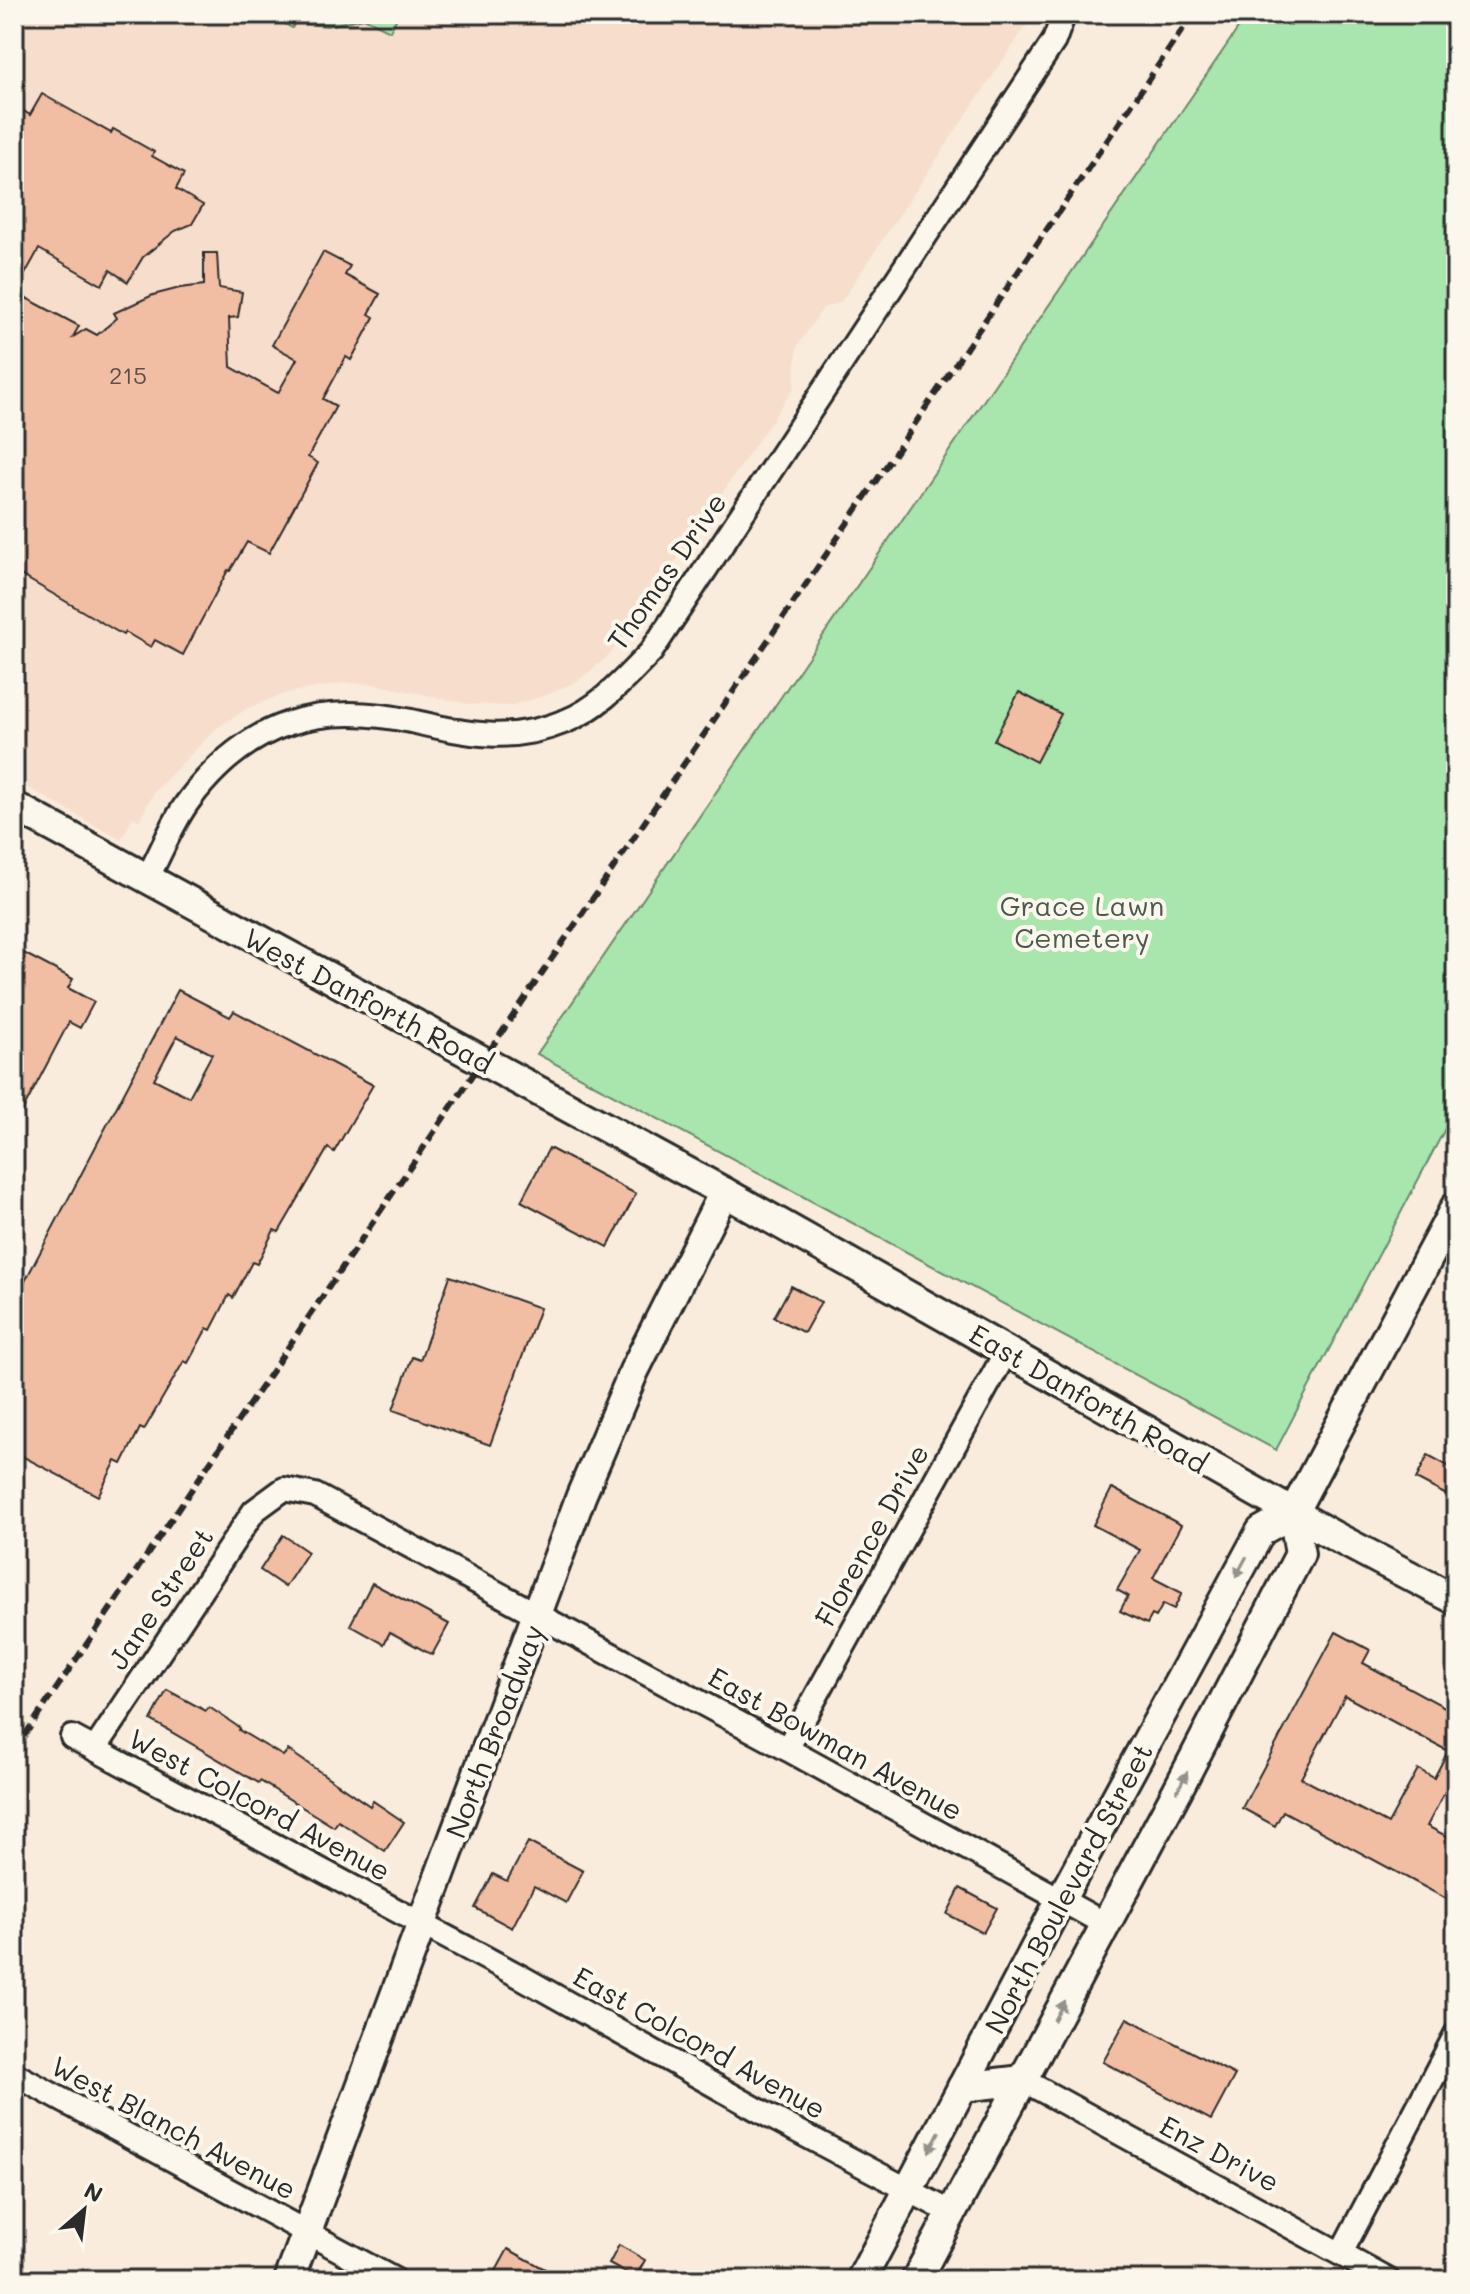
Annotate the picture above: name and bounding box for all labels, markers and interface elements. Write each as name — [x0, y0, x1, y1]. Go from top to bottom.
house number: 215 — [109, 359, 147, 390]
street label: Thomas Drive — [598, 485, 734, 657]
park label: Grace Lawn Cemetery — [1000, 887, 1164, 955]
street label: West Danforth Road — [238, 919, 500, 1081]
street label: East Danforth Road — [964, 1315, 1214, 1481]
street label: Florence Drive — [806, 1438, 936, 1632]
street label: Jane Street — [99, 1520, 221, 1676]
one-way arrow — [1235, 1556, 1249, 1578]
street label: North Broadway — [437, 1619, 551, 1843]
street label: East Bowman Avenue — [703, 1658, 969, 1828]
street label: West Colcord Avenue — [123, 1720, 397, 1888]
street label: North Boulevard Street — [976, 1736, 1160, 2040]
one-way arrow — [1175, 1770, 1188, 1793]
street label: East Colcord Avenue — [568, 1958, 832, 2126]
one-way arrow — [1053, 1999, 1066, 2022]
street label: West Blanch Avenue — [45, 2047, 303, 2207]
street label: Enz Drive — [1154, 2107, 1286, 2199]
one-way arrow — [927, 2131, 941, 2154]
north arrow — [44, 2170, 124, 2250]
text: N — [79, 2175, 108, 2209]

